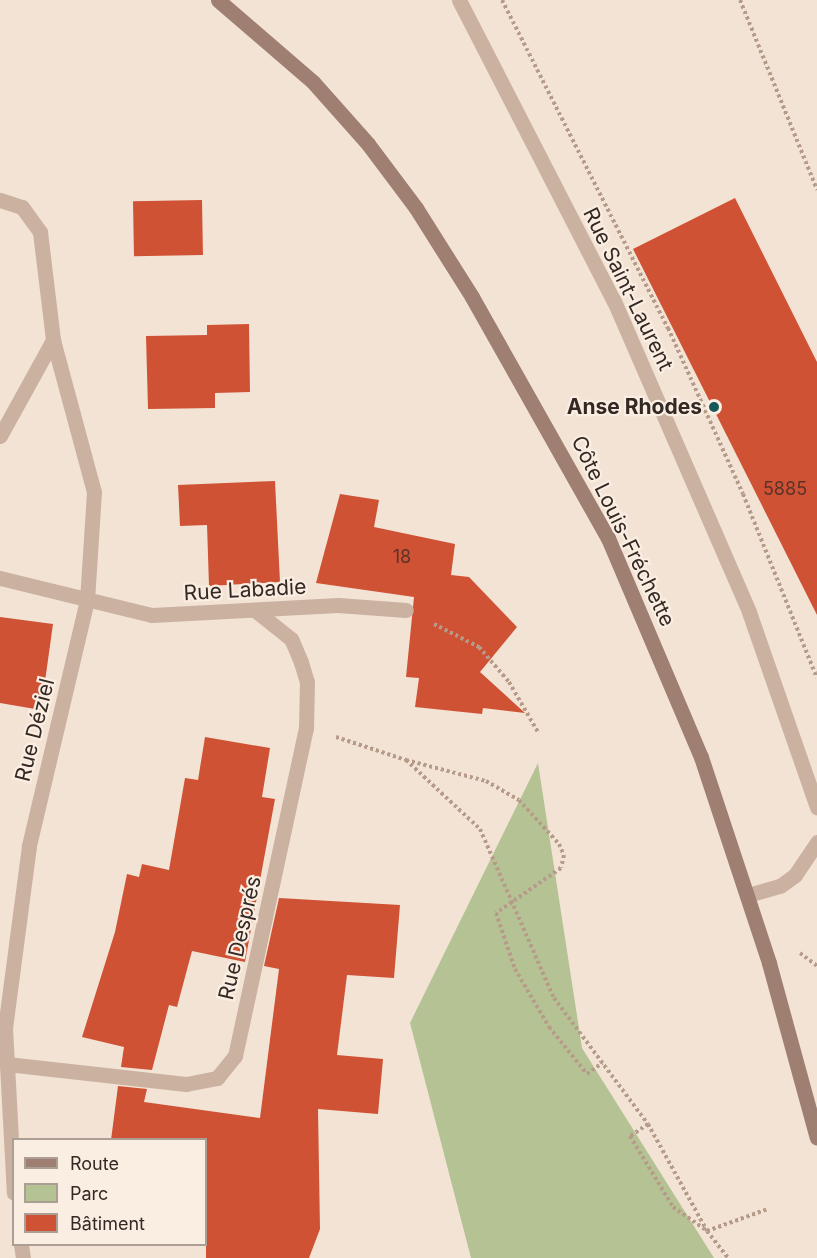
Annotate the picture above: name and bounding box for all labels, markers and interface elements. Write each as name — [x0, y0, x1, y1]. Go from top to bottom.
street label: Rue Saint-Laurent — [578, 203, 678, 375]
place label: Anse Rhodes — [567, 394, 702, 420]
marker: Anse Rhodes — [707, 400, 721, 414]
street label: Côte Louis-Fréchette — [566, 432, 680, 630]
house number: 5885 — [763, 478, 807, 500]
house number: 18 — [393, 546, 411, 568]
street label: Rue Labadie — [183, 574, 307, 606]
street label: Rue Déziel — [10, 676, 60, 784]
street label: Rue Després — [214, 874, 266, 1002]
legend — [12, 1138, 207, 1246]
text: Route — [70, 1153, 119, 1174]
text: Parc — [70, 1183, 108, 1204]
text: Bâtiment — [70, 1213, 145, 1234]

